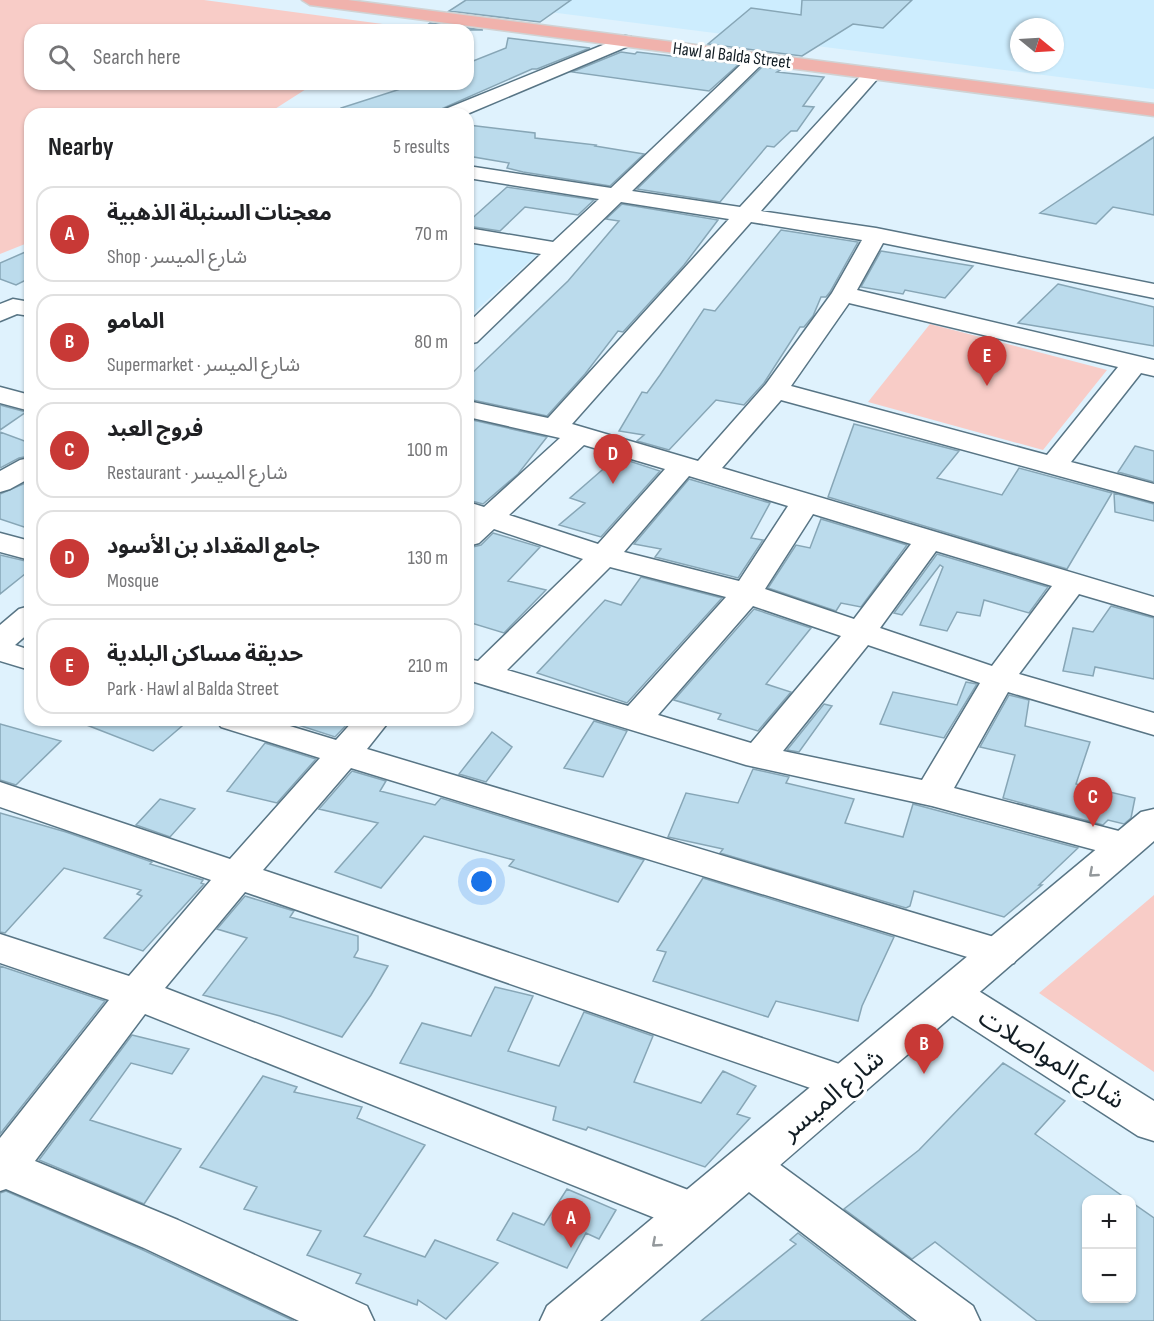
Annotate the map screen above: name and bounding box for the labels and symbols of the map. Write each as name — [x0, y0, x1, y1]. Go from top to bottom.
north arrow — [1010, 18, 1064, 72]
street label: Hawl al Balda Street — [672, 38, 793, 73]
pin: E — [968, 336, 1006, 386]
pin: D — [594, 434, 632, 484]
pin: C — [1074, 778, 1112, 827]
one-way arrow — [1089, 865, 1100, 876]
your location — [467, 867, 496, 896]
street label: شارع المواصلات — [971, 1002, 1130, 1118]
pin: B — [904, 1024, 944, 1074]
street label: شارع الميسر — [774, 1043, 892, 1149]
pin: A — [552, 1198, 590, 1248]
one-way arrow — [652, 1236, 663, 1247]

